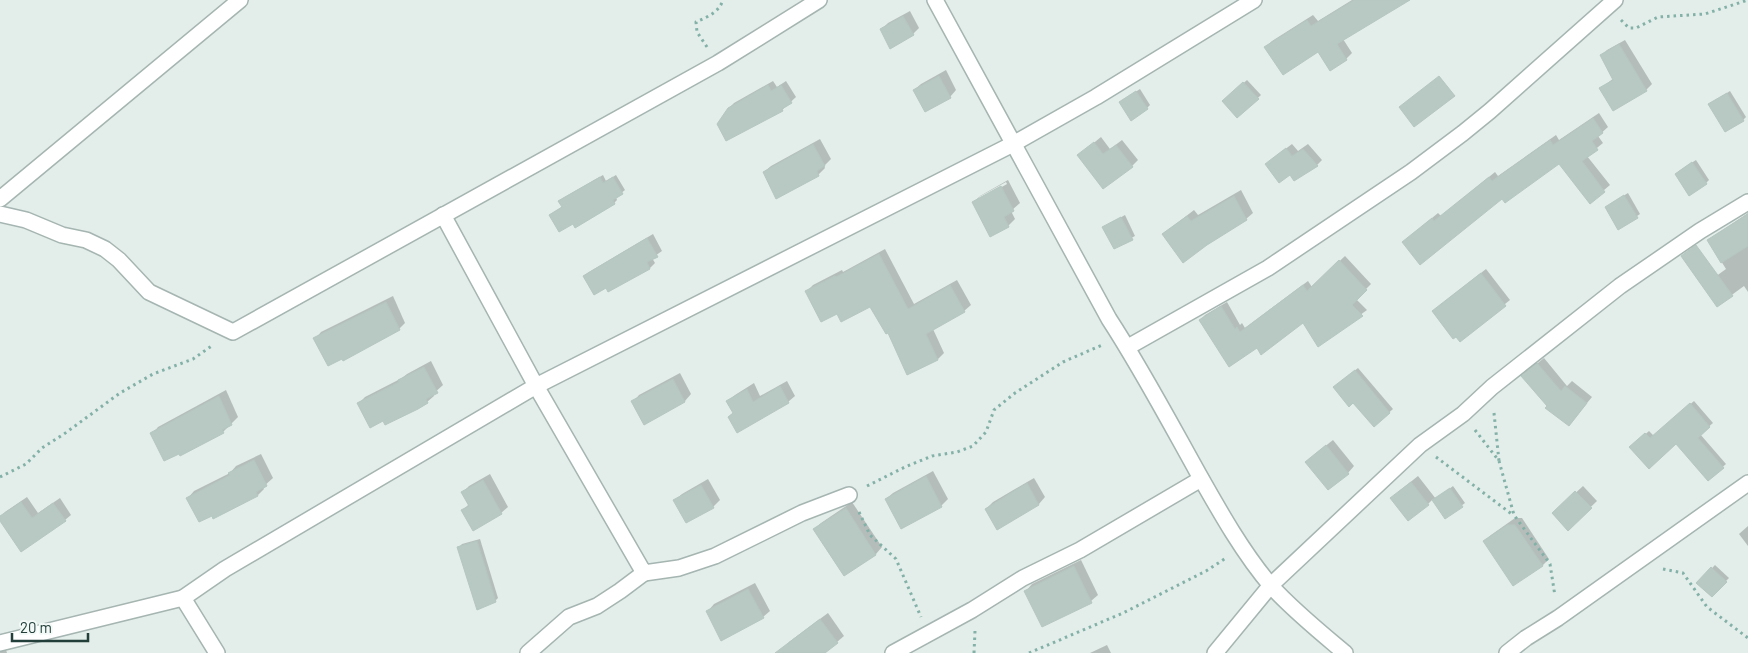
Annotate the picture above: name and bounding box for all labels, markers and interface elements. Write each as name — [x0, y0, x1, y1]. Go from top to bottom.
scale bar — [12, 610, 89, 642]
text: 20 m — [20, 618, 52, 636]

